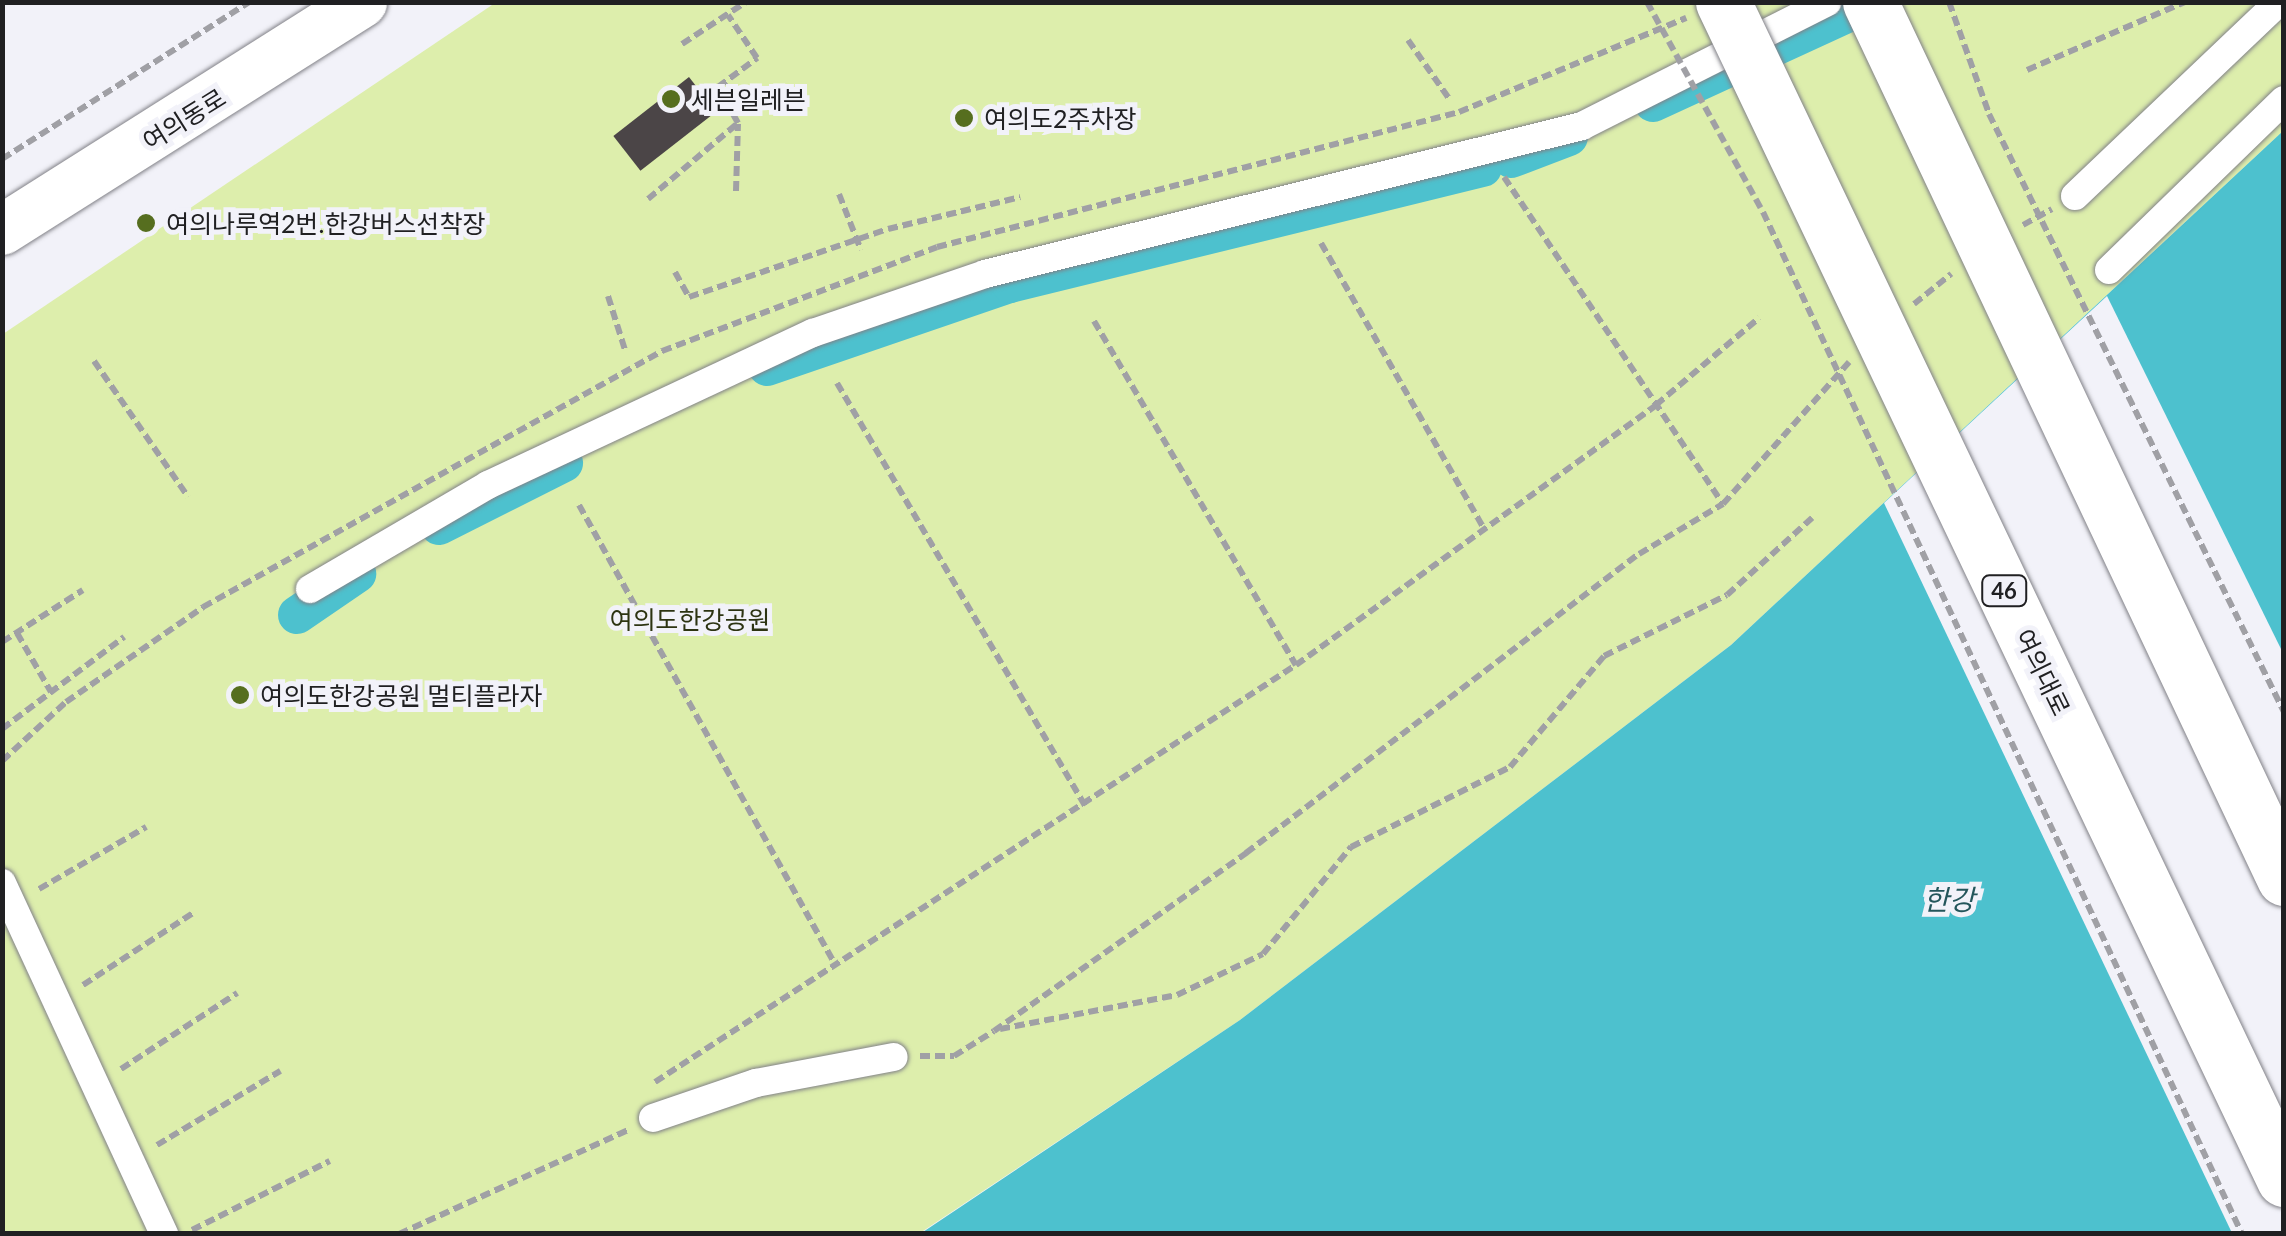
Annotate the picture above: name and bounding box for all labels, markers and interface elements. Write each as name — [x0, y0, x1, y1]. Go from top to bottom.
street label: 여의동로 — [137, 82, 231, 156]
place label: 세븐일레븐 — [691, 84, 806, 114]
marker: 세븐일레븐 — [660, 88, 682, 110]
place label: 여의도2주차장 — [984, 103, 1136, 133]
marker: 여의도2주차장 — [953, 107, 975, 129]
place label: 여의나루역2번.한강버스선착장 — [166, 208, 485, 238]
marker: 여의나루역2번.한강버스선착장 — [135, 212, 157, 234]
road number: 46 — [1979, 574, 2029, 608]
park label: 여의도한강공원 — [610, 604, 770, 634]
street label: 여의대로 — [2009, 624, 2077, 720]
place label: 여의도한강공원 멀티플라자 — [260, 680, 542, 710]
marker: 여의도한강공원 멀티플라자 — [229, 684, 251, 706]
water label: 한강 — [1923, 882, 1975, 916]

